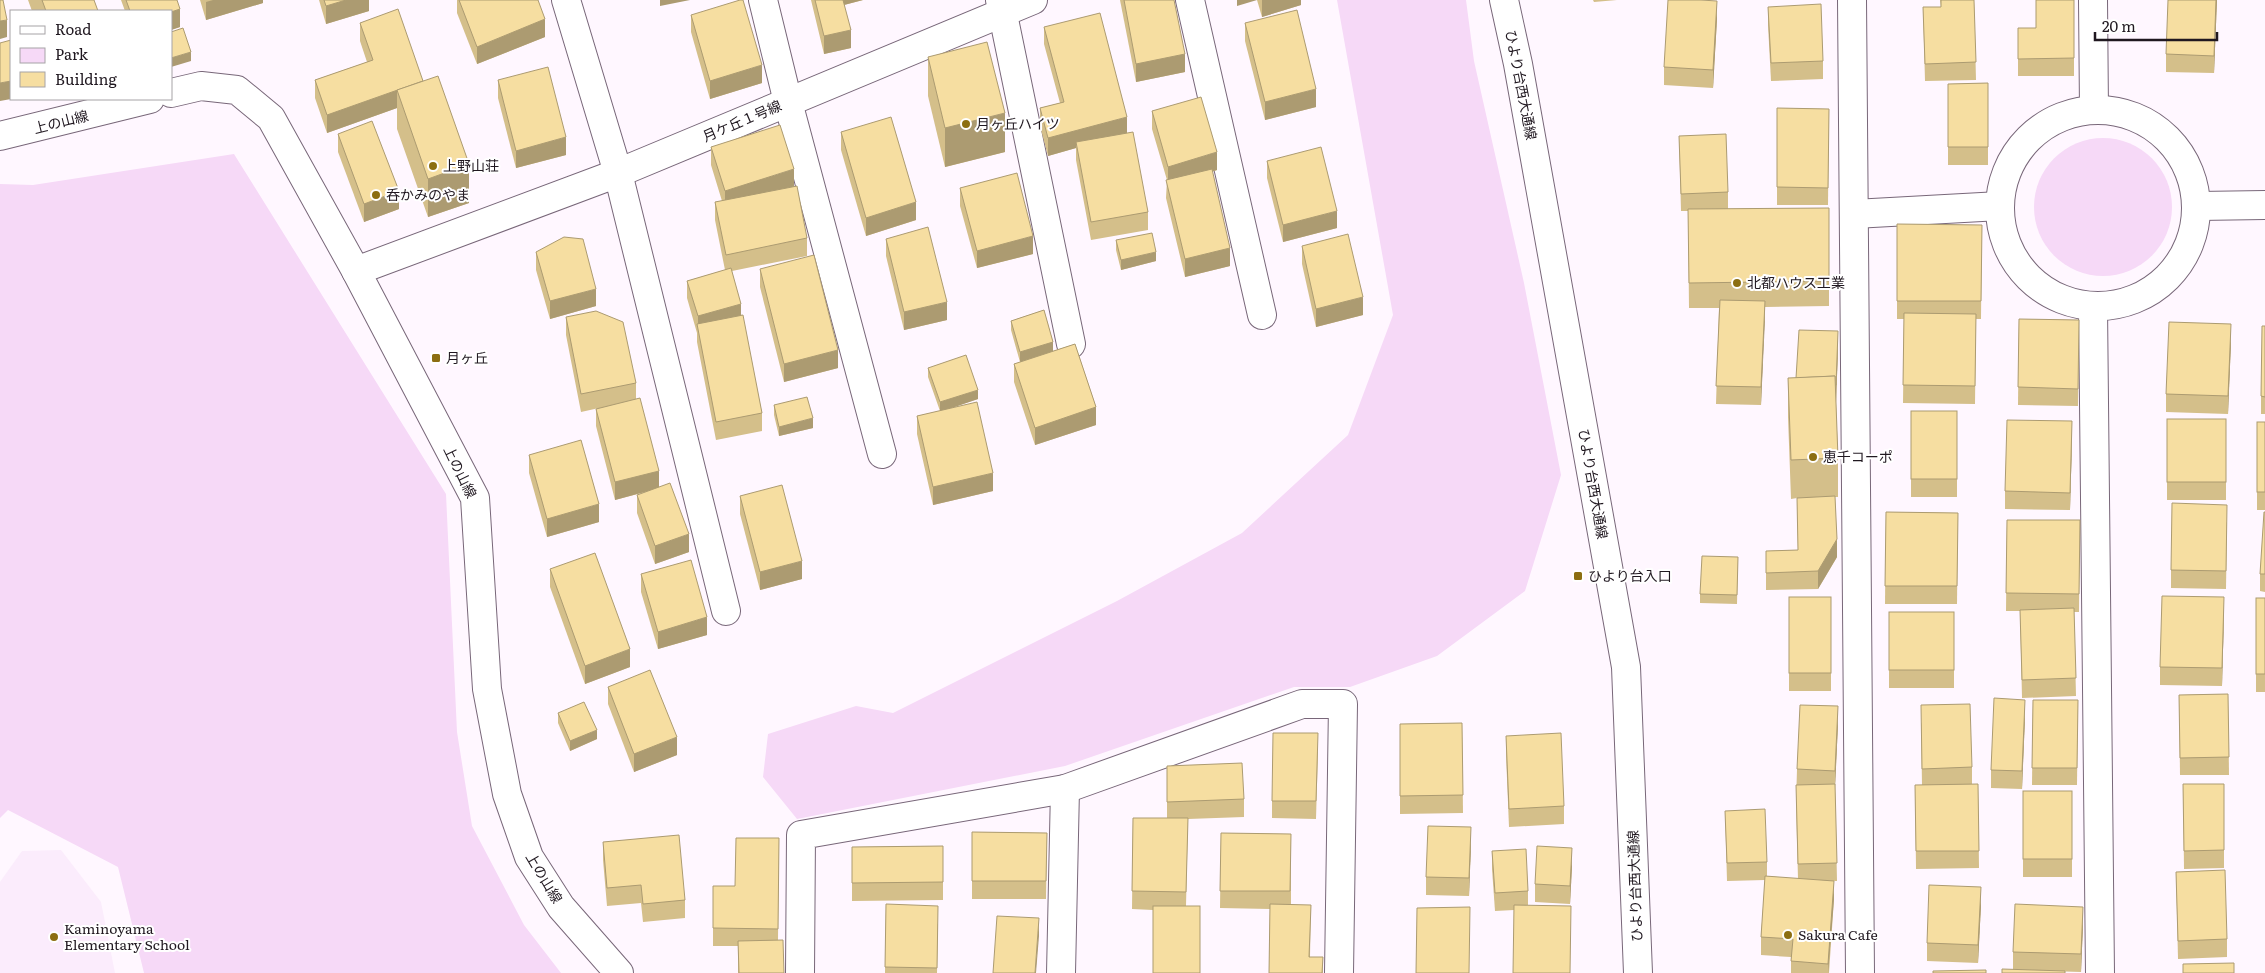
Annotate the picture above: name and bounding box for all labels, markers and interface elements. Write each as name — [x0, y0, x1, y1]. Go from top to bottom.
legend — [10, 10, 172, 100]
scale bar — [2095, 10, 2218, 42]
text: 20 m — [2102, 14, 2136, 37]
text: Road — [55, 17, 91, 40]
street label: ひより台西大通線 — [1502, 28, 1542, 142]
text: Park — [55, 42, 89, 65]
text: Building — [55, 67, 117, 90]
street label: 月ケ丘１号線 — [699, 94, 784, 146]
street label: 上の山線 — [31, 105, 90, 138]
place label: 月ヶ丘ハイツ — [976, 113, 1060, 133]
marker: 月ヶ丘ハイツ — [960, 118, 972, 130]
place label: 上野山荘 — [443, 155, 499, 175]
marker: 上野山荘 — [427, 160, 439, 172]
place label: 呑かみのやま — [386, 184, 470, 204]
marker: 呑かみのやま — [370, 189, 382, 201]
place label: 北都ハウス工業 — [1747, 272, 1845, 292]
marker: 北都ハウス工業 — [1731, 277, 1743, 289]
place label: 月ヶ丘 — [446, 347, 488, 367]
marker: 月ヶ丘 — [430, 352, 442, 364]
street label: ひより台西大通線 — [1574, 427, 1614, 541]
street label: 上の山線 — [440, 442, 482, 501]
place label: 恵千コーポ — [1823, 446, 1893, 466]
marker: 恵千コーポ — [1807, 451, 1819, 463]
place label: ひより台入口 — [1588, 565, 1672, 585]
marker: ひより台入口 — [1572, 570, 1584, 582]
street label: ひより台西大通線 — [1622, 830, 1646, 942]
street label: 上の山線 — [522, 848, 568, 907]
place label: Kaminoyama Elementary School — [64, 918, 190, 954]
place label: Sakura Cafe — [1798, 924, 1878, 944]
marker: Sakura Cafe — [1782, 929, 1794, 941]
marker: Kaminoyama Elementary School — [48, 931, 60, 943]

